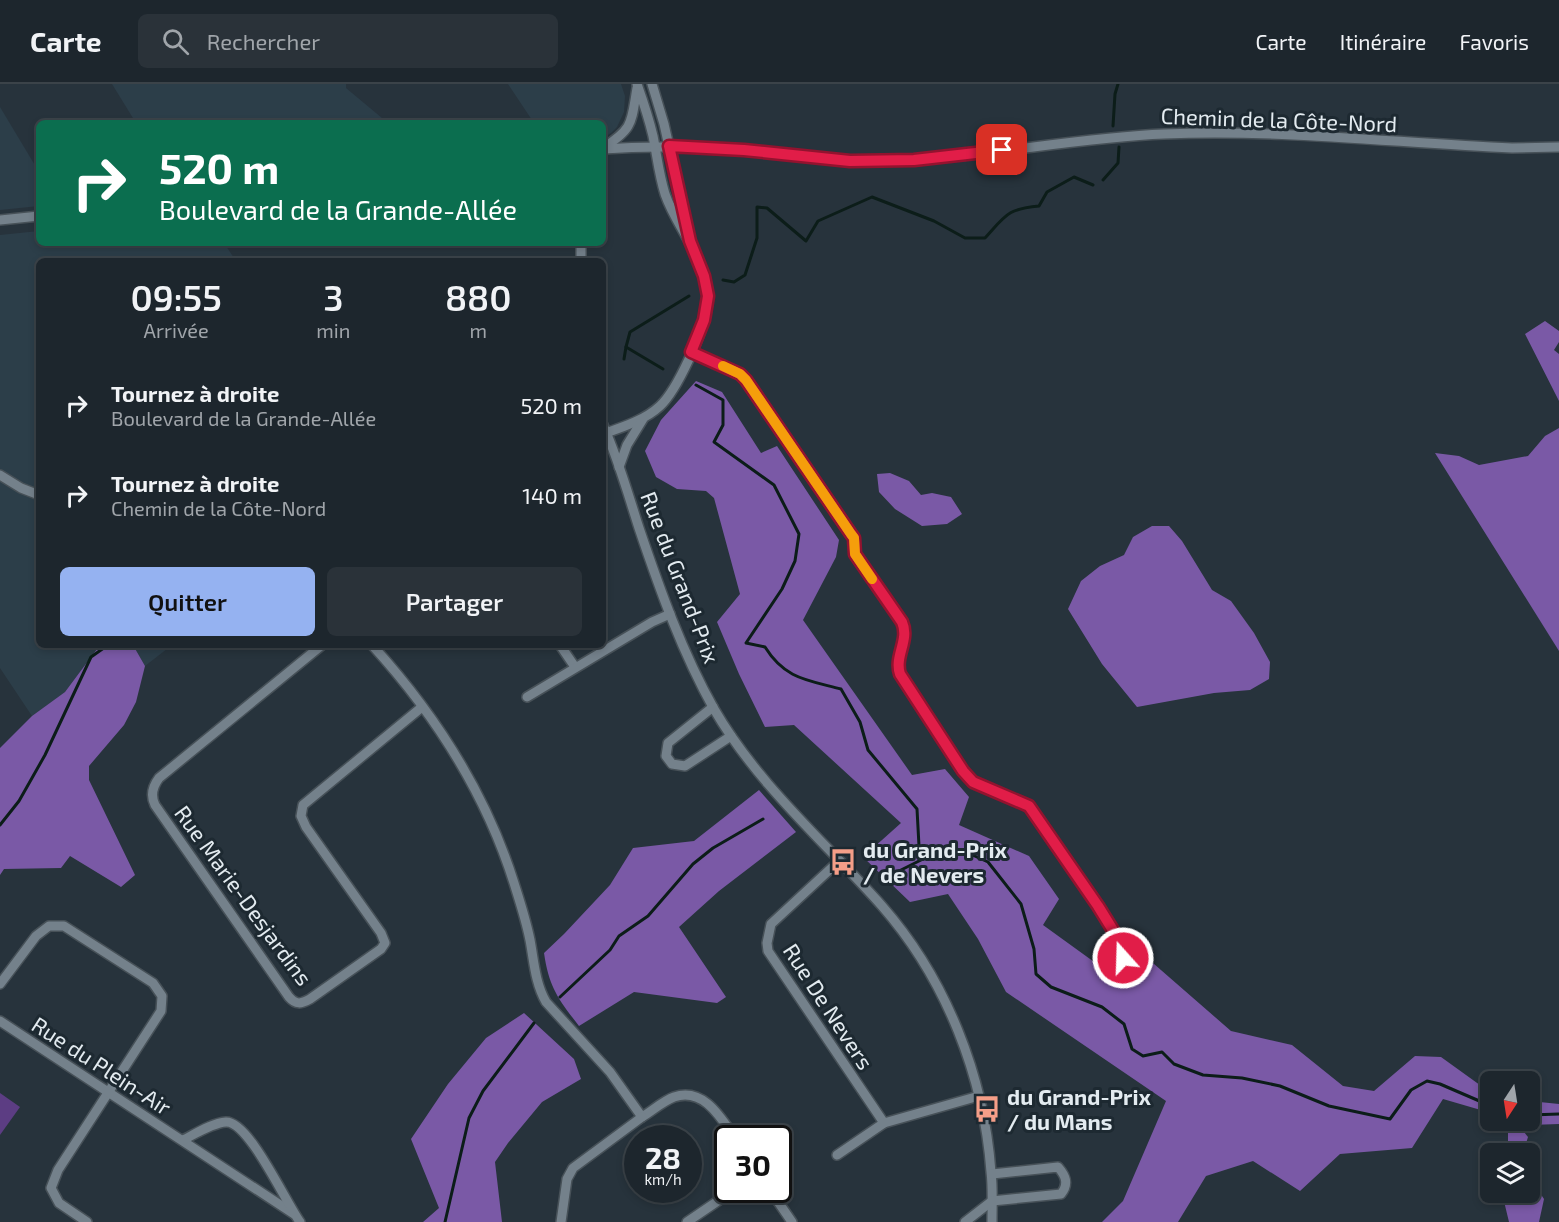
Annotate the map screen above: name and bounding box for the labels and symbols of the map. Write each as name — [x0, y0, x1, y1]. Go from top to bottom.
street label: Chemin de la Côte-Nord — [1160, 102, 1398, 136]
pin — [976, 124, 1027, 175]
street label: Rue du Grand-Prix — [636, 487, 726, 667]
street label: Rue Marie-Desjardins — [169, 800, 318, 991]
place label: du Grand-Prix / de Nevers — [863, 836, 1008, 887]
bus stop icon: du Grand-Prix / de Nevers — [828, 847, 858, 877]
position arrow — [1091, 926, 1155, 990]
street label: Rue De Nevers — [779, 938, 879, 1074]
street label: Rue du Plein-Air — [28, 1010, 176, 1120]
north arrow — [1480, 1071, 1540, 1131]
place label: du Grand-Prix / du Mans — [1007, 1083, 1152, 1134]
bus stop icon: du Grand-Prix / du Mans — [972, 1094, 1002, 1124]
speed limit sign: 30 — [714, 1125, 792, 1203]

